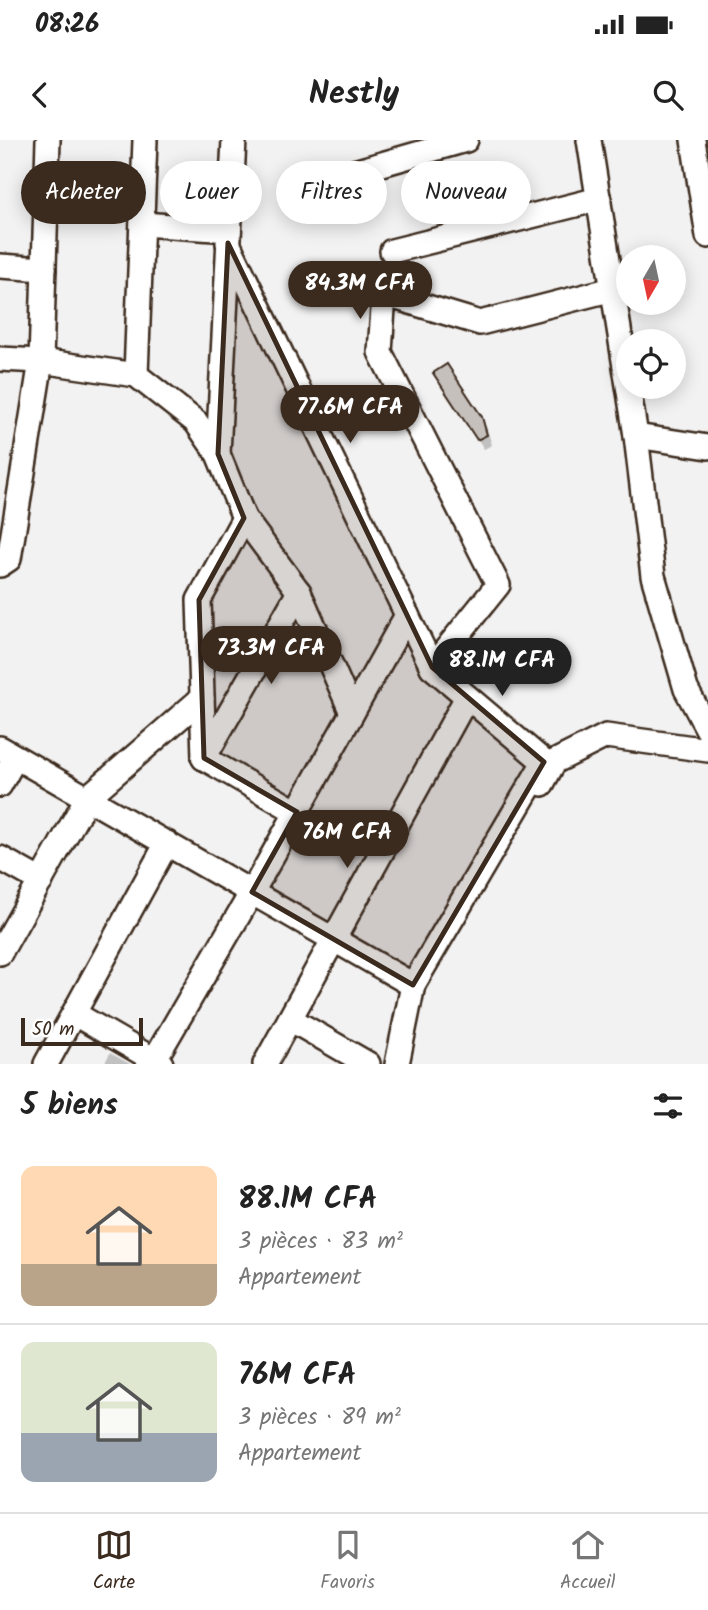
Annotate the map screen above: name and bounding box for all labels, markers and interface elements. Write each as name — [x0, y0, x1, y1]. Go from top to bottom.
text: 08:26 — [35, 4, 99, 46]
text: Nestly — [309, 69, 399, 120]
icon: back — [21, 76, 59, 114]
icon: search — [649, 76, 687, 114]
chip: Acheter — [21, 161, 146, 224]
chip: Louer — [160, 161, 262, 224]
chip: Filtres — [276, 161, 387, 224]
chip: Nouveau — [401, 161, 531, 224]
north arrow — [616, 245, 686, 315]
map controls — [616, 245, 686, 399]
pin: 84.3M CFA — [280, 262, 440, 321]
text: 84.3M CFA — [304, 266, 416, 302]
button: locate — [616, 329, 686, 399]
pin: 77.6M CFA — [270, 386, 430, 445]
text: 77.6M CFA — [296, 390, 404, 426]
pin: 73.3M CFA — [191, 626, 351, 686]
text: 73.3M CFA — [217, 631, 325, 667]
pin: 88.1M CFA — [422, 638, 582, 698]
text: 88.1M CFA — [449, 643, 555, 679]
pin: 76M CFA — [282, 810, 412, 870]
text: 76M CFA — [302, 815, 392, 851]
scale bar — [21, 1015, 144, 1047]
text: 50 m — [32, 1015, 74, 1045]
text: 5 biens — [21, 1082, 118, 1130]
icon: filters — [649, 1087, 687, 1125]
text: 88.1M CFA — [238, 1176, 377, 1224]
icon: home — [77, 1194, 161, 1278]
text: 3 pièces · 83 m² — [238, 1224, 403, 1260]
text: Appartement — [238, 1260, 361, 1296]
text: 76M CFA — [238, 1352, 356, 1400]
icon: home — [77, 1370, 161, 1454]
text: 3 pièces · 89 m² — [238, 1400, 401, 1436]
text: Appartement — [238, 1436, 361, 1472]
tab: Carte — [93, 1526, 135, 1598]
tab: Favoris — [320, 1526, 375, 1598]
tab: Accueil — [560, 1526, 615, 1598]

